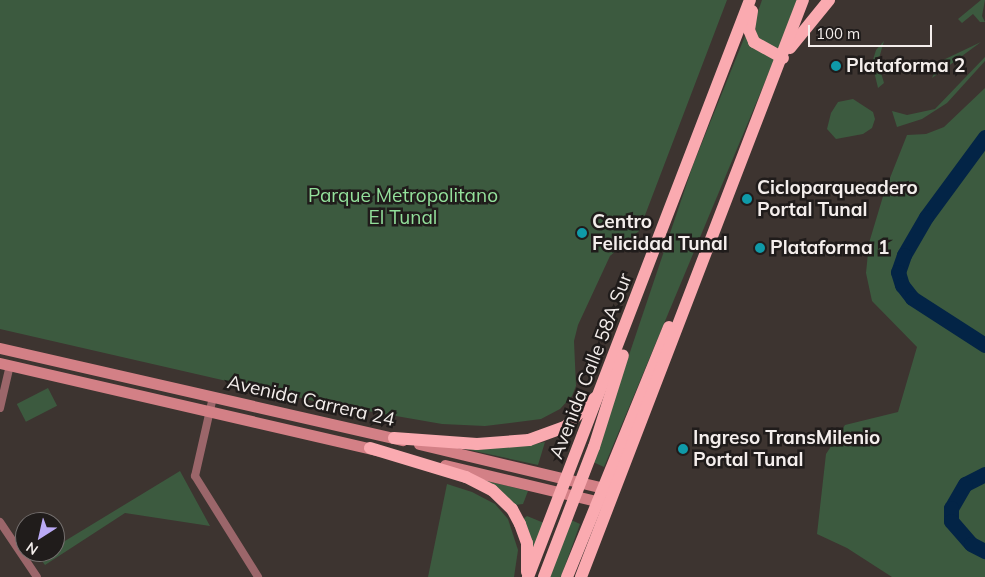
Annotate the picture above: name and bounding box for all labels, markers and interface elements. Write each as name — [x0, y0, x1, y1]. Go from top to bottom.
scale bar — [810, 15, 934, 47]
text: 100 m — [816, 24, 860, 43]
place label: Plataforma 2 — [846, 55, 965, 77]
marker: Plataforma 2 — [830, 60, 842, 72]
place label: Cicloparqueadero Portal Tunal — [757, 177, 918, 221]
park label: Parque Metropolitano El Tunal — [308, 185, 498, 229]
marker: Cicloparqueadero Portal Tunal — [741, 193, 753, 205]
place label: Centro Felicidad Tunal — [592, 211, 728, 255]
marker: Centro Felicidad Tunal — [576, 227, 588, 239]
place label: Plataforma 1 — [770, 237, 889, 259]
marker: Plataforma 1 — [754, 242, 766, 254]
street label: Avenida Calle 58A Sur — [545, 270, 637, 462]
street label: Avenida Carrera 24 — [225, 371, 397, 431]
place label: Ingreso TransMilenio Portal Tunal — [693, 427, 880, 471]
marker: Ingreso TransMilenio Portal Tunal — [677, 443, 689, 455]
north arrow — [15, 512, 65, 562]
text: N — [22, 538, 41, 559]

